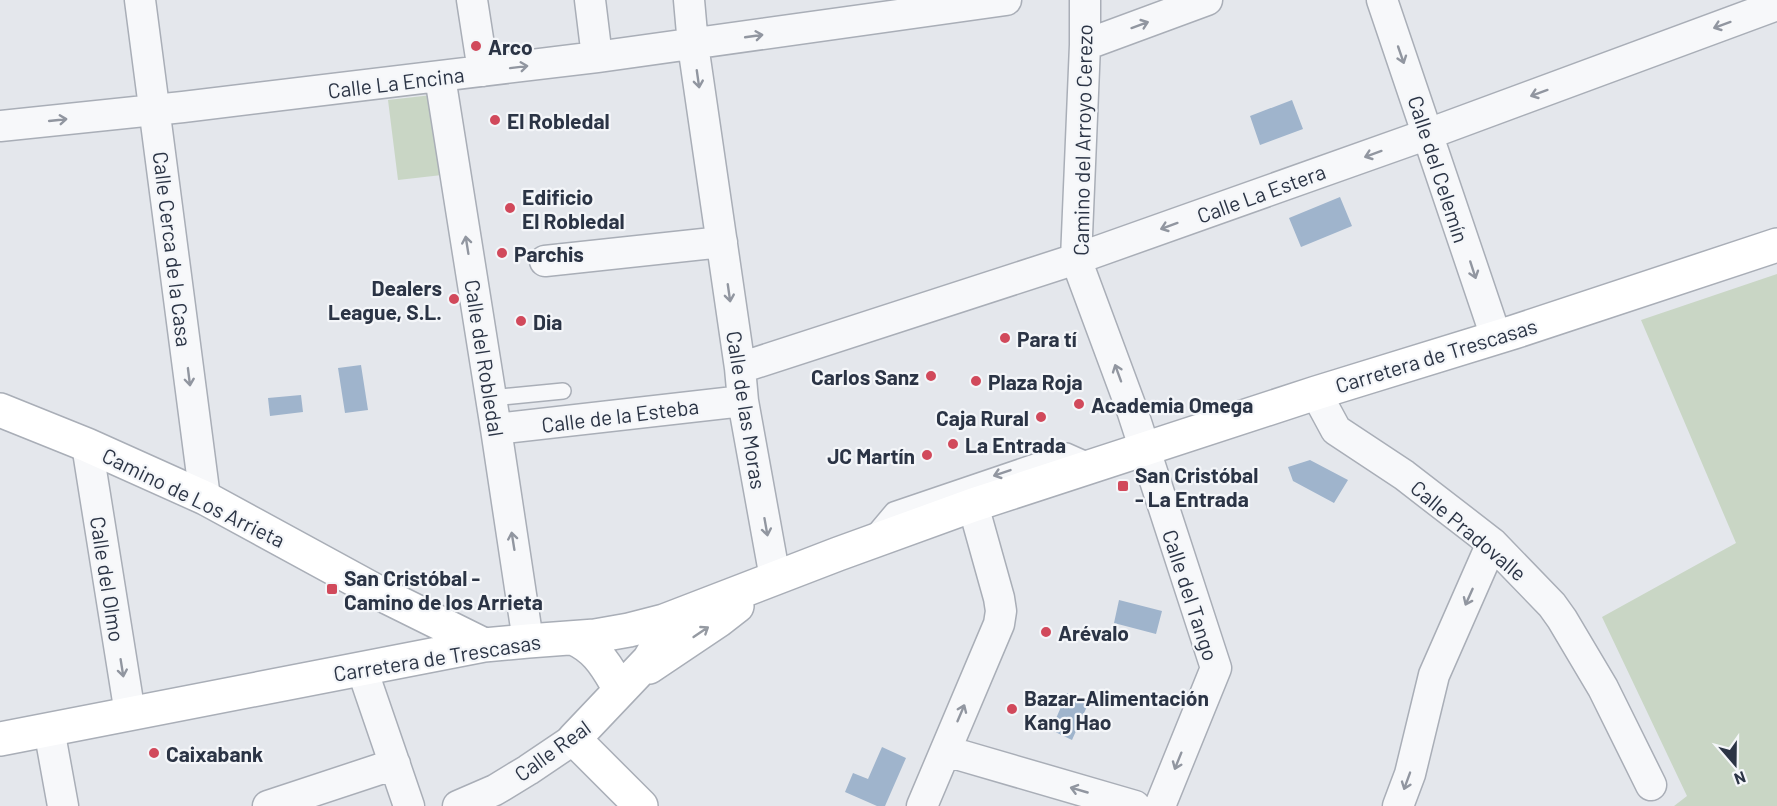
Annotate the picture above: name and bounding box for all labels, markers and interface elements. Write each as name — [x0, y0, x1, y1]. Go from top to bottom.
one-way arrow — [1130, 18, 1149, 29]
one-way arrow — [1713, 21, 1732, 32]
street label: Camino del Arroyo Cerezo — [1067, 24, 1097, 256]
one-way arrow — [743, 31, 763, 42]
place label: Arco — [488, 34, 533, 59]
marker: Arco — [469, 39, 483, 53]
one-way arrow — [1396, 45, 1407, 64]
street label: Calle La Encina — [326, 61, 466, 103]
one-way arrow — [508, 61, 528, 72]
one-way arrow — [693, 69, 704, 88]
one-way arrow — [1530, 88, 1549, 99]
street label: Calle del Celemín — [1403, 92, 1475, 246]
place label: El Robledal — [507, 108, 610, 133]
marker: El Robledal — [488, 113, 502, 127]
one-way arrow — [48, 114, 68, 125]
one-way arrow — [1364, 149, 1383, 160]
street label: Calle Cerca de la Casa — [149, 150, 197, 348]
street label: Calle La Estera — [1193, 158, 1329, 228]
place label: Edificio El Robledal — [522, 184, 625, 233]
marker: Edificio El Robledal — [503, 201, 517, 215]
one-way arrow — [1160, 221, 1179, 232]
one-way arrow — [461, 235, 472, 255]
place label: Parchis — [514, 241, 584, 266]
marker: Parchis — [495, 246, 509, 260]
one-way arrow — [1468, 260, 1479, 279]
place label: Dealers League, S.L. — [328, 275, 442, 324]
street label: Calle del Robledal — [460, 278, 510, 438]
one-way arrow — [724, 282, 735, 302]
marker: Dealers League, S.L. — [447, 292, 461, 306]
place label: Dia — [533, 309, 562, 334]
street label: Carretera de Trescasas — [1332, 312, 1540, 398]
marker: Dia — [514, 314, 528, 328]
place label: Para tí — [1017, 326, 1077, 351]
street label: Calle de las Moras — [722, 329, 772, 491]
marker: Para tí — [998, 331, 1012, 345]
place label: Carlos Sanz — [811, 364, 919, 389]
one-way arrow — [1112, 364, 1123, 383]
one-way arrow — [184, 366, 195, 386]
marker: Carlos Sanz — [924, 369, 938, 383]
place label: Plaza Roja — [988, 369, 1083, 394]
marker: Plaza Roja — [969, 374, 983, 388]
place label: Academia Omega — [1091, 392, 1253, 417]
street label: Calle de la Esteba — [540, 393, 700, 437]
marker: Academia Omega — [1072, 397, 1086, 411]
place label: Caja Rural — [936, 405, 1029, 430]
marker: Caja Rural — [1034, 410, 1048, 424]
place label: La Entrada — [965, 432, 1066, 457]
marker: La Entrada — [946, 437, 960, 451]
street label: Camino de Los Arrieta — [99, 442, 289, 552]
place label: JC Martín — [827, 443, 915, 468]
marker: JC Martín — [920, 448, 934, 462]
place label: San Cristóbal - La Entrada — [1135, 462, 1258, 511]
one-way arrow — [993, 468, 1012, 479]
street label: Calle Pradovalle — [1406, 474, 1532, 586]
marker: San Cristóbal - La Entrada — [1116, 479, 1130, 493]
street label: Calle del Olmo — [86, 515, 130, 643]
one-way arrow — [760, 516, 771, 536]
street label: Calle del Tango — [1158, 526, 1224, 664]
one-way arrow — [508, 532, 519, 551]
place label: San Cristóbal - Camino de los Arrieta — [344, 565, 543, 614]
marker: San Cristóbal - Camino de los Arrieta — [325, 582, 339, 596]
one-way arrow — [1462, 588, 1473, 606]
place label: Arévalo — [1058, 620, 1129, 645]
marker: Arévalo — [1039, 625, 1053, 639]
one-way arrow — [692, 626, 709, 638]
street label: Carretera de Trescasas — [332, 628, 542, 686]
one-way arrow — [117, 658, 128, 678]
place label: Bazar-Alimentación Kang Hao — [1024, 685, 1209, 734]
marker: Bazar-Alimentación Kang Hao — [1005, 702, 1019, 716]
one-way arrow — [956, 705, 967, 723]
street label: Calle Real — [509, 714, 595, 786]
north arrow — [1705, 734, 1765, 794]
place label: Caixabank — [166, 741, 263, 766]
marker: Caixabank — [147, 746, 161, 760]
one-way arrow — [1172, 752, 1183, 770]
text: N — [1732, 768, 1749, 789]
one-way arrow — [1401, 771, 1412, 790]
one-way arrow — [1070, 784, 1089, 795]

